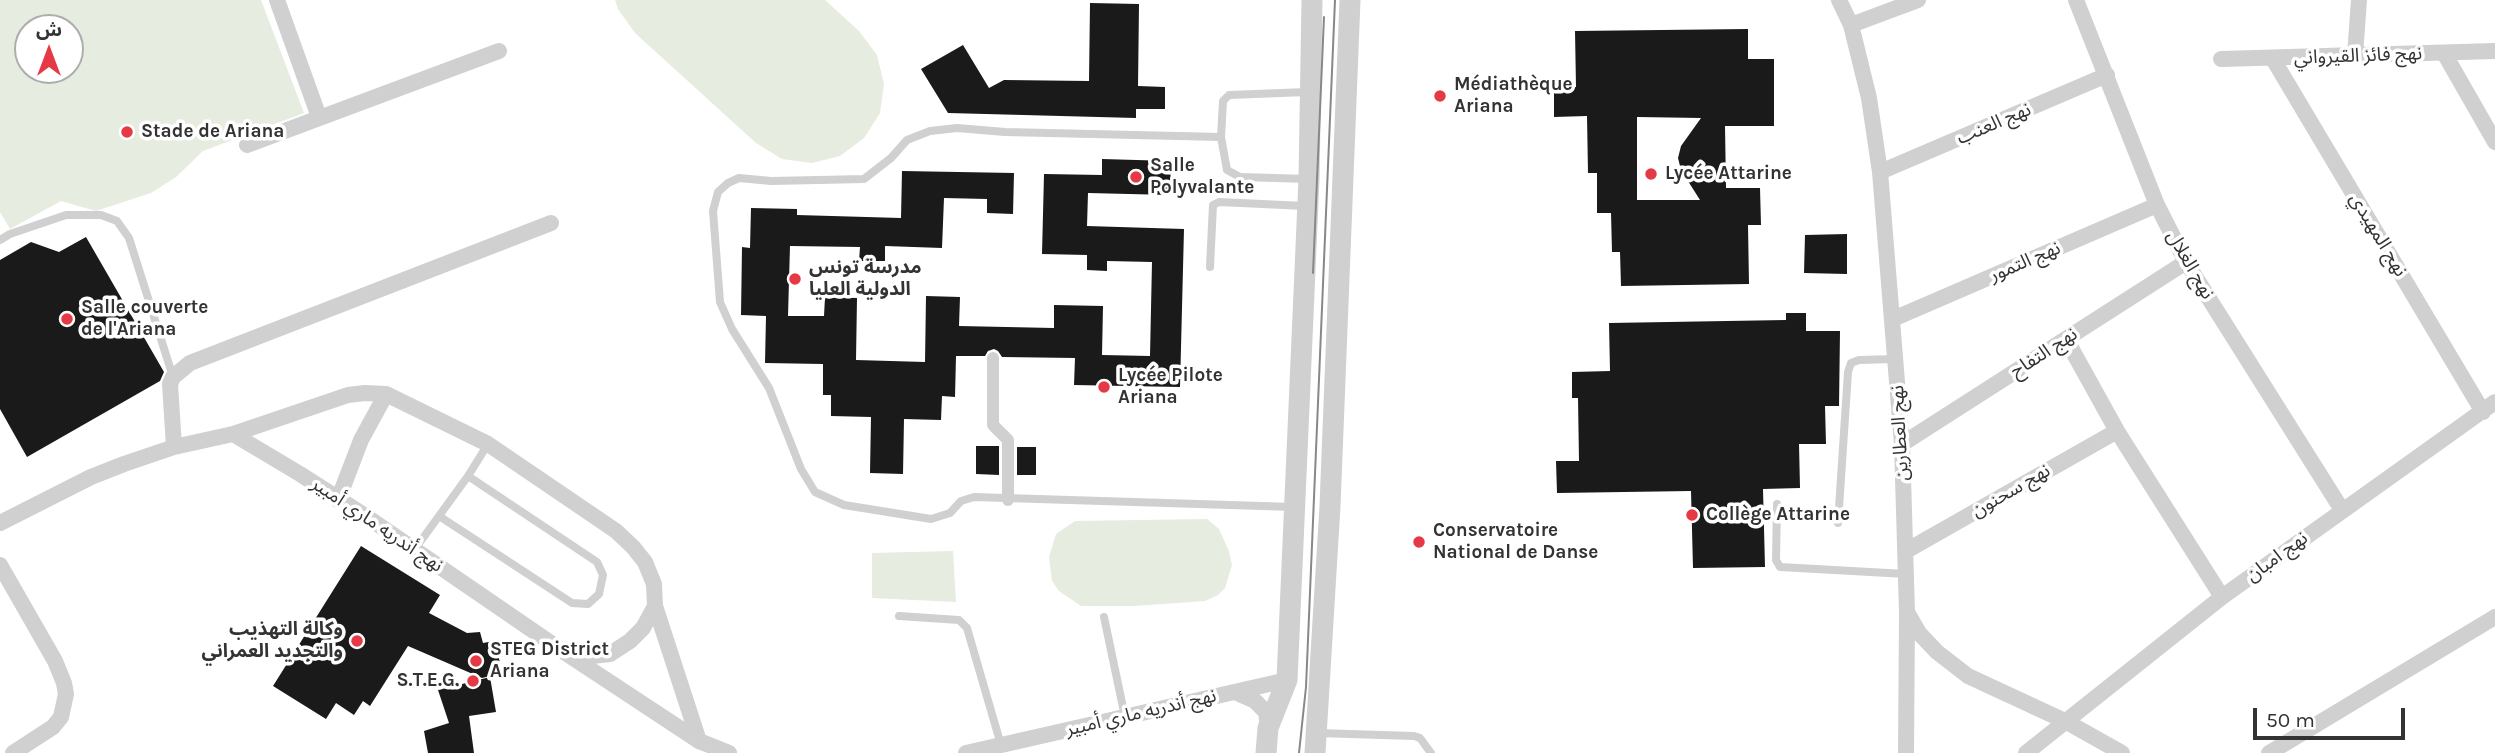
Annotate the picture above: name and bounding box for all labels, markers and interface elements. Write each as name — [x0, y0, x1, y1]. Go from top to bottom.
north arrow — [14, 14, 84, 84]
text: ش — [36, 19, 62, 41]
street label: نهج فائز القيرواني — [2293, 42, 2423, 70]
place label: Médiathèque Ariana — [1454, 74, 1573, 118]
marker: Médiathèque Ariana — [1432, 88, 1448, 104]
street label: نهج العنب — [1954, 98, 2034, 150]
place label: Stade de Ariana — [141, 121, 284, 143]
marker: Stade de Ariana — [119, 124, 135, 140]
place label: Salle Polyvalante — [1150, 155, 1254, 199]
place label: Lycée Attarine — [1665, 163, 1792, 185]
marker: Lycée Attarine — [1643, 166, 1659, 182]
marker: Salle Polyvalante — [1128, 169, 1144, 185]
street label: نهج المهيدي — [2344, 189, 2412, 281]
street label: نهج الغلال — [2161, 227, 2219, 303]
street label: نهج التمور — [1986, 237, 2064, 287]
place label: مدرسة تونس الدولية العليا — [809, 257, 922, 301]
marker: مدرسة تونس الدولية العليا — [787, 271, 803, 287]
place label: Salle couverte de l'Ariana — [81, 297, 208, 341]
marker: Salle couverte de l'Ariana — [59, 311, 75, 327]
street label: نهج التفاح — [2006, 323, 2082, 383]
place label: Lycée Pilote Ariana — [1118, 365, 1223, 409]
marker: Lycée Pilote Ariana — [1096, 379, 1112, 395]
street label: نهج العطارين — [1886, 385, 1914, 481]
street label: نهج سحنون — [1968, 459, 2054, 523]
street label: نهج أندريه ماري أمبير — [307, 472, 447, 578]
place label: Collège Attarine — [1706, 504, 1850, 526]
marker: Collège Attarine — [1684, 507, 1700, 523]
place label: Conservatoire National de Danse — [1433, 520, 1598, 564]
street label: نهج امبان — [2242, 527, 2312, 587]
marker: Conservatoire National de Danse — [1411, 534, 1427, 550]
place label: وكالة التهذيب والتجديد العمراني — [202, 619, 343, 663]
marker: وكالة التهذيب والتجديد العمراني — [349, 633, 365, 649]
place label: STEG District Ariana — [490, 639, 609, 683]
marker: STEG District Ariana — [468, 653, 484, 669]
place label: S.T.E.G. — [396, 670, 459, 692]
marker: S.T.E.G. — [465, 673, 481, 689]
street label: نهج أندريه ماري أمبير — [1063, 685, 1219, 741]
scale bar — [2257, 694, 2409, 738]
text: 50 m — [2266, 708, 2315, 732]

